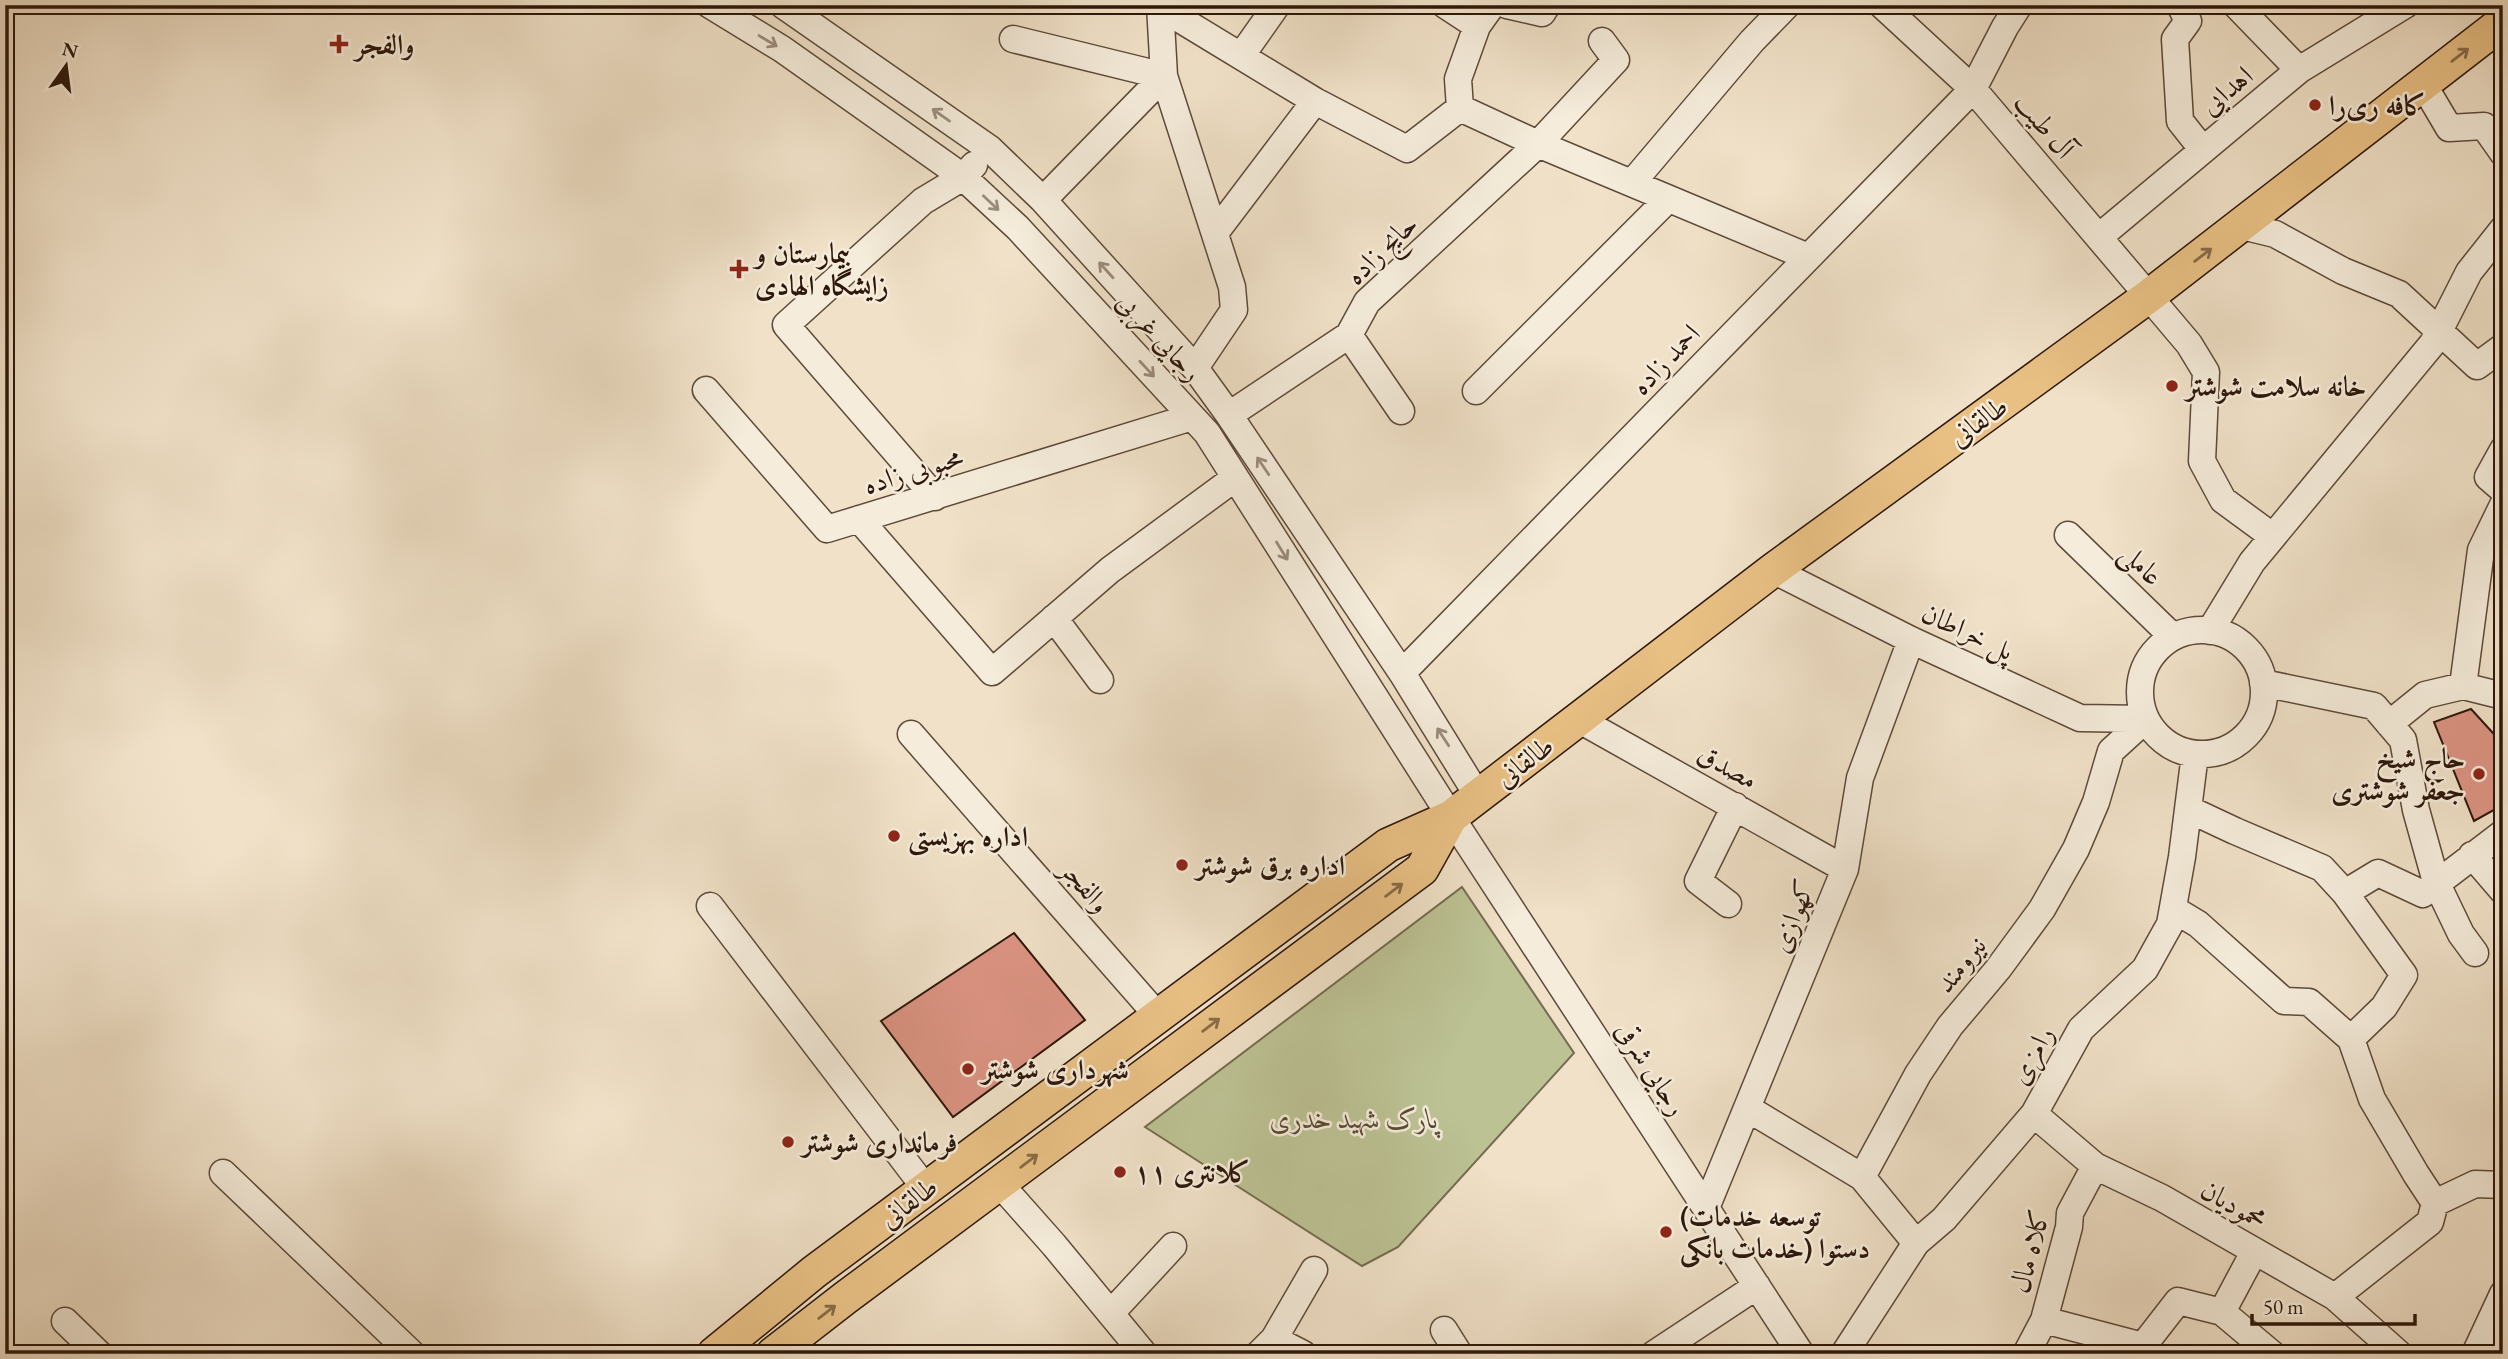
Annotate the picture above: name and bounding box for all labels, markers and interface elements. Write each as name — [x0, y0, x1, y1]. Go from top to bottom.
place label: والفجر — [352, 26, 414, 63]
north arrow — [32, 32, 102, 102]
marker: والفجر — [329, 34, 349, 54]
one-way arrow — [758, 34, 778, 48]
text: N — [60, 36, 81, 64]
one-way arrow — [2451, 48, 2469, 63]
street label: اهدایی — [2192, 57, 2261, 123]
street label: آل طیب — [2007, 84, 2085, 168]
place label: کافه‌ ری‌را — [2329, 87, 2426, 123]
marker: کافه‌ ری‌را — [2307, 97, 2323, 113]
one-way arrow — [932, 108, 951, 122]
one-way arrow — [982, 195, 999, 212]
street label: حایج زاده — [1337, 206, 1430, 297]
place label: بیمارستان و زایشگاه الهادی — [752, 235, 889, 303]
one-way arrow — [2194, 247, 2212, 262]
marker: بیمارستان و زایشگاه الهادی — [729, 259, 749, 279]
one-way arrow — [1098, 261, 1114, 279]
street label: رجایی غربی — [1108, 283, 1211, 390]
street label: احمد زاده — [1622, 316, 1708, 402]
one-way arrow — [1139, 360, 1156, 377]
place label: خانه سلامت شوشتر — [2183, 368, 2366, 404]
marker: خانه سلامت شوشتر — [2164, 378, 2180, 394]
street label: طالقانی — [1941, 387, 2015, 455]
street label: محبوبی زاده — [859, 438, 968, 504]
one-way arrow — [1256, 457, 1271, 476]
street label: عاملی — [2111, 535, 2171, 595]
one-way arrow — [1274, 541, 1289, 560]
street label: پل خراطان — [1915, 594, 2021, 671]
street label: طالقانی — [1487, 727, 1561, 795]
one-way arrow — [1436, 728, 1450, 748]
street label: مصدق — [1691, 735, 1765, 797]
place label: حاج شیخ جعفر شوشتری — [2331, 740, 2465, 809]
marker: حاج شیخ جعفر شوشتری — [2471, 766, 2487, 782]
place label: اداره بهزیستی — [908, 818, 1028, 856]
marker: اداره بهزیستی — [886, 828, 902, 844]
place label: اداره برق شوشتر — [1193, 847, 1345, 883]
street label: والفجر — [1051, 849, 1119, 920]
marker: اداره برق شوشتر — [1174, 857, 1190, 873]
street label: کهوازی — [1761, 874, 1823, 958]
one-way arrow — [1384, 882, 1403, 897]
street label: نیرومند — [1926, 928, 1994, 1000]
street label: رجایی شرقی — [1607, 1014, 1696, 1123]
one-way arrow — [1202, 1018, 1221, 1033]
street label: رامزی — [2000, 1019, 2063, 1092]
place label: شهرداری شوشتر — [979, 1051, 1129, 1088]
marker: شهرداری شوشتر — [960, 1061, 976, 1077]
park label: پارک شهید خدری — [1270, 1100, 1441, 1139]
place label: فرمانداری شوشتر — [799, 1124, 958, 1161]
marker: فرمانداری شوشتر — [780, 1134, 796, 1150]
one-way arrow — [1019, 1153, 1038, 1168]
place label: کلانتری ۱۱ — [1134, 1154, 1250, 1190]
marker: کلانتری ۱۱ — [1112, 1164, 1128, 1180]
street label: طالقانی — [871, 1168, 945, 1236]
street label: محمودیان — [2194, 1171, 2274, 1237]
place label: (توسعه خدمات دستوا (خدمات بانکی — [1680, 1198, 1870, 1268]
street label: کلاه مال — [2001, 1205, 2057, 1297]
marker: (توسعه خدمات دستوا (خدمات بانکی — [1658, 1224, 1674, 1240]
scale bar — [2252, 1282, 2415, 1326]
text: 50 m — [2263, 1293, 2304, 1320]
one-way arrow — [817, 1304, 836, 1319]

